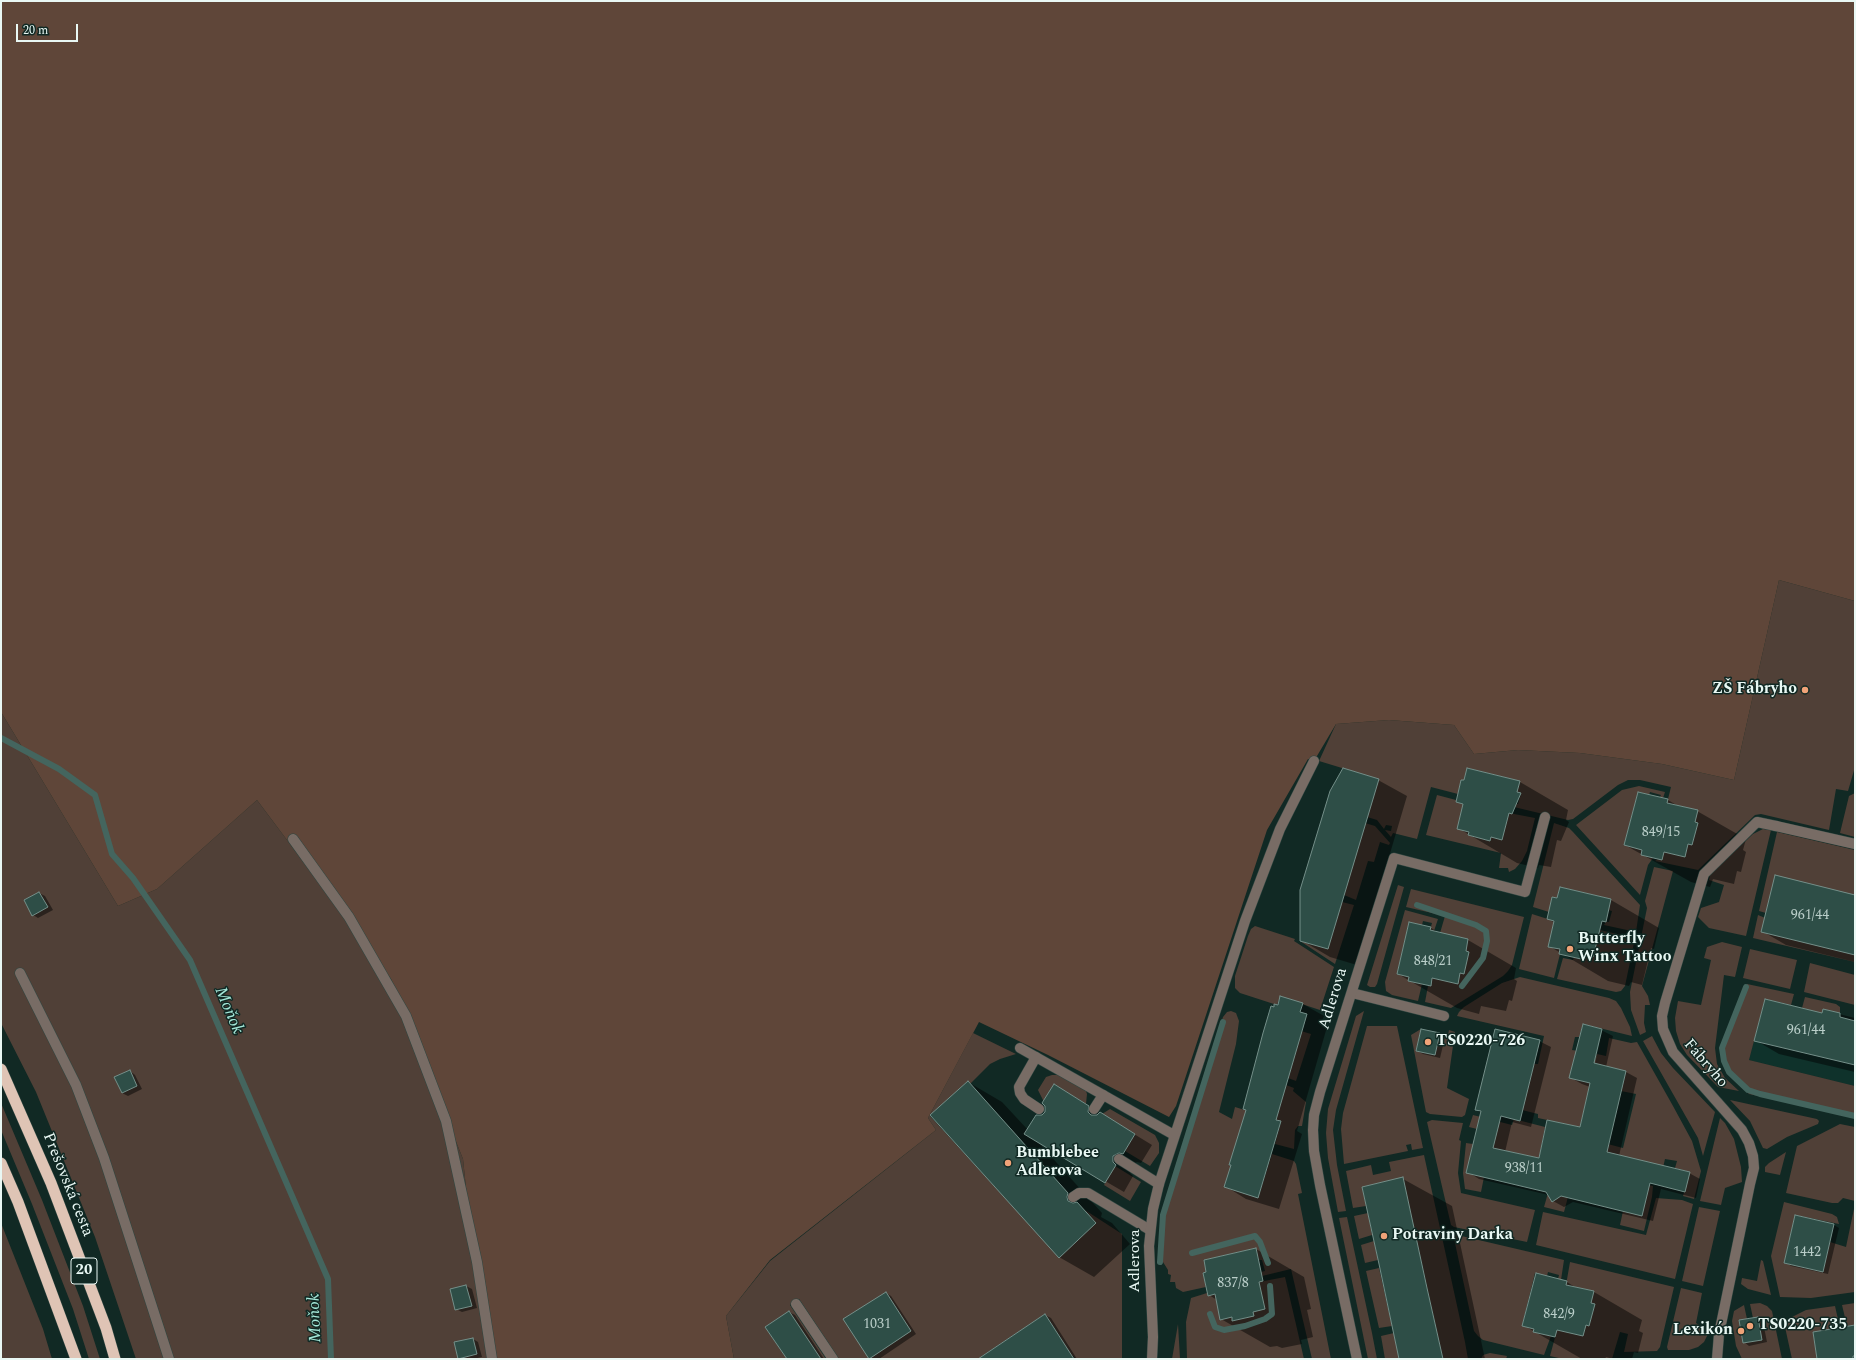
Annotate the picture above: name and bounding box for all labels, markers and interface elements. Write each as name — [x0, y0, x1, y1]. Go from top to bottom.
scale bar — [18, 16, 80, 42]
text: 20 m — [23, 21, 48, 40]
place label: ZŠ Fábryho — [1712, 680, 1797, 700]
marker: ZŠ Fábryho — [1800, 685, 1810, 695]
house number: 849/15 — [1642, 825, 1680, 841]
house number: 961/44 — [1791, 908, 1829, 924]
place label: Butterfly Winx Tattoo — [1578, 930, 1672, 968]
marker: Butterfly Winx Tattoo — [1565, 944, 1575, 954]
house number: 848/21 — [1414, 954, 1452, 970]
street label: Adlerova — [1316, 966, 1352, 1032]
water label: Moňok — [209, 984, 247, 1038]
house number: 961/44 — [1787, 1023, 1825, 1039]
place label: TS0220-726 — [1436, 1032, 1525, 1052]
street label: Fábryho — [1679, 1036, 1731, 1092]
marker: TS0220-726 — [1423, 1037, 1433, 1047]
street label: Prešovská cesta — [37, 1130, 97, 1240]
place label: Bumblebee Adlerova — [1016, 1144, 1099, 1182]
marker: Bumblebee Adlerova — [1003, 1158, 1013, 1168]
house number: 938/11 — [1505, 1161, 1543, 1177]
place label: Potraviny Darka — [1392, 1226, 1513, 1246]
street label: Adlerova — [1126, 1229, 1146, 1293]
marker: Potraviny Darka — [1379, 1231, 1389, 1241]
house number: 1442 — [1793, 1245, 1821, 1261]
road number: 20 — [71, 1258, 97, 1284]
house number: 837/8 — [1217, 1276, 1249, 1292]
water label: Moňok — [305, 1293, 327, 1343]
house number: 842/9 — [1543, 1307, 1575, 1323]
place label: TS0220-735 — [1758, 1316, 1847, 1336]
house number: 1031 — [863, 1317, 891, 1333]
place label: Lexikón — [1673, 1321, 1733, 1341]
marker: TS0220-735 — [1745, 1321, 1755, 1331]
marker: Lexikón — [1736, 1326, 1746, 1336]

